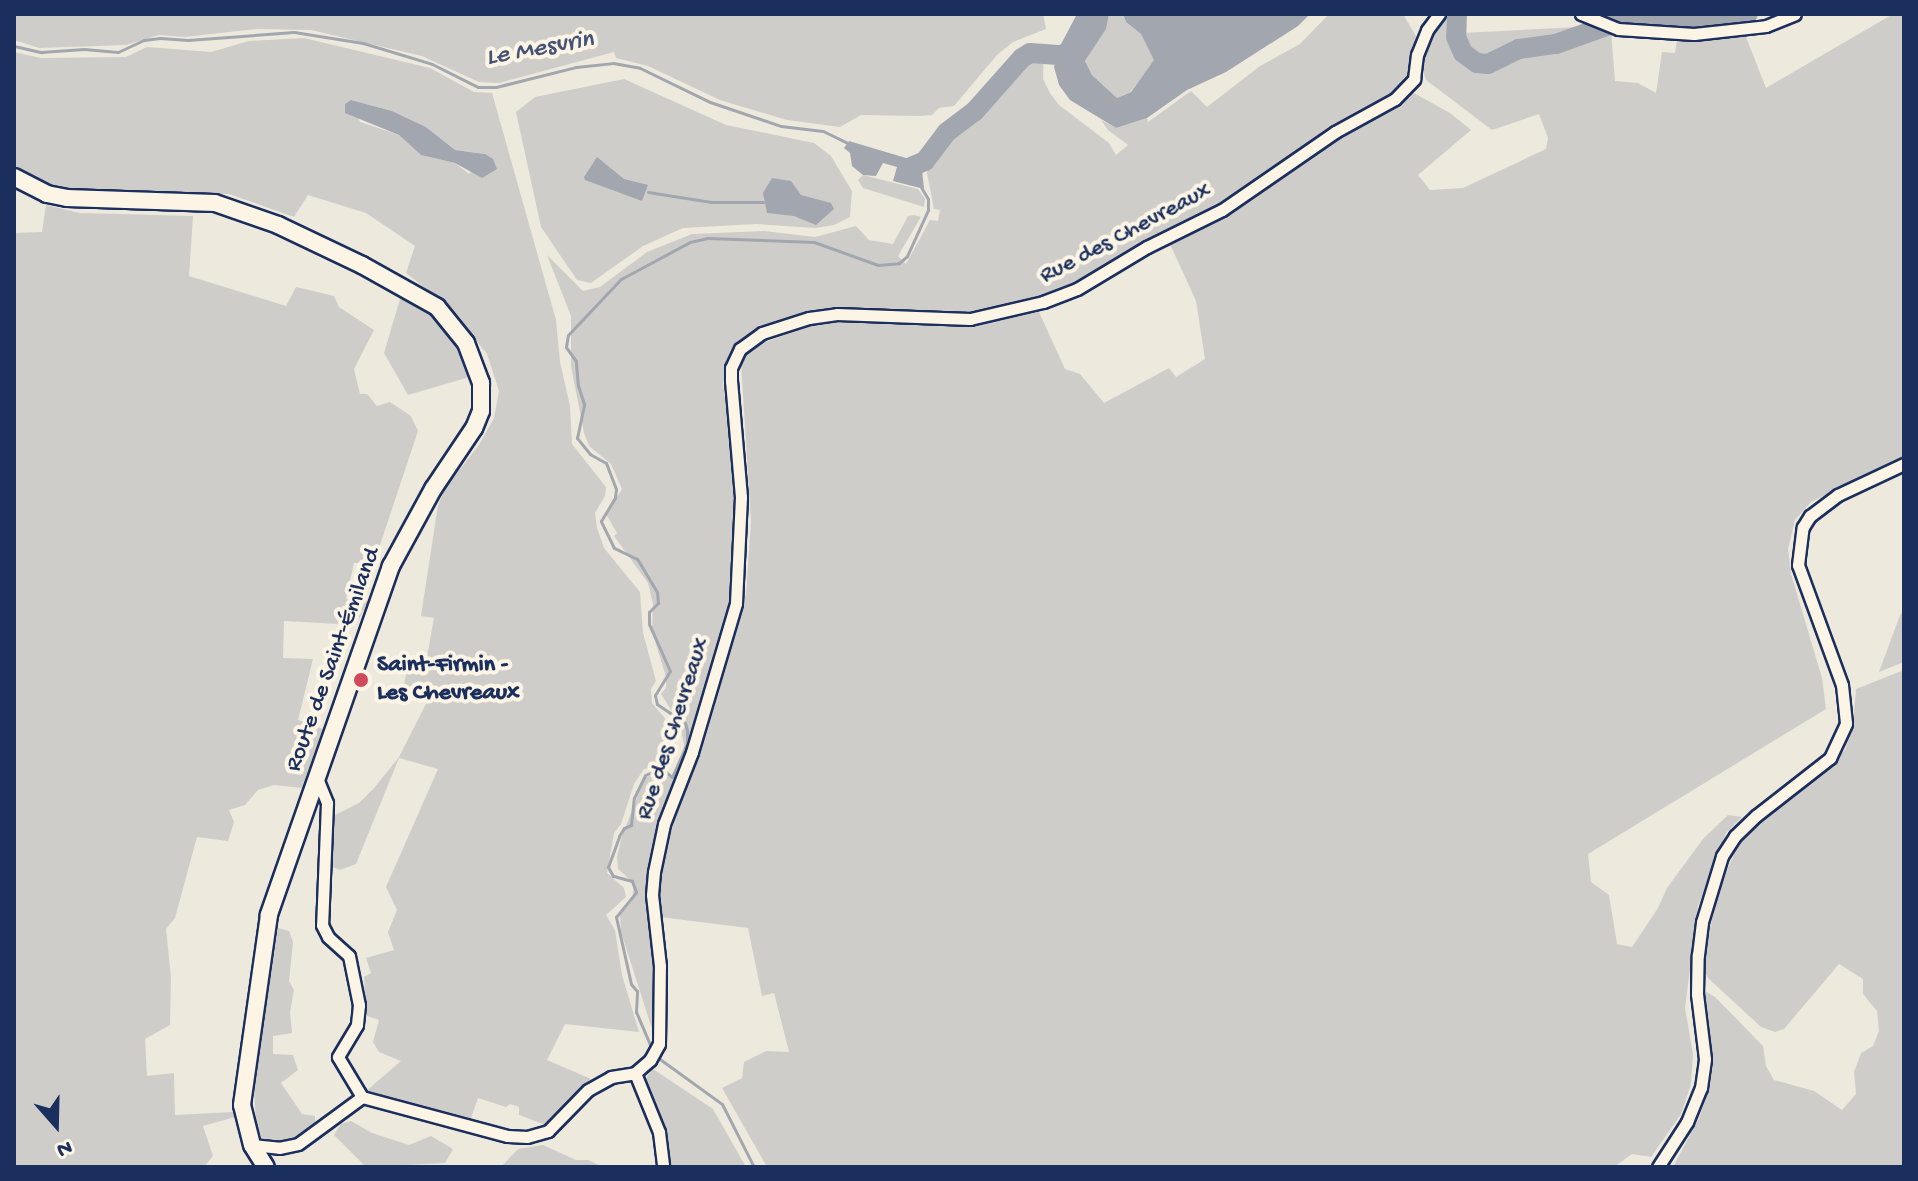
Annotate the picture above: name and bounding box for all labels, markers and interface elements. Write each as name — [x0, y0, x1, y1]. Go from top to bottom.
water label: Le Mesvrin — [484, 25, 596, 75]
street label: Rue des Chevreaux — [1035, 177, 1217, 291]
street label: Route de Saint-Émiland — [280, 544, 388, 776]
street label: Rue des Chevreaux — [631, 634, 717, 824]
place label: Saint-Firmin - Les Chevreaux — [377, 652, 520, 708]
marker: Saint-Firmin - Les Chevreaux — [352, 671, 370, 689]
north arrow — [16, 1085, 96, 1165]
text: N — [53, 1133, 75, 1162]

